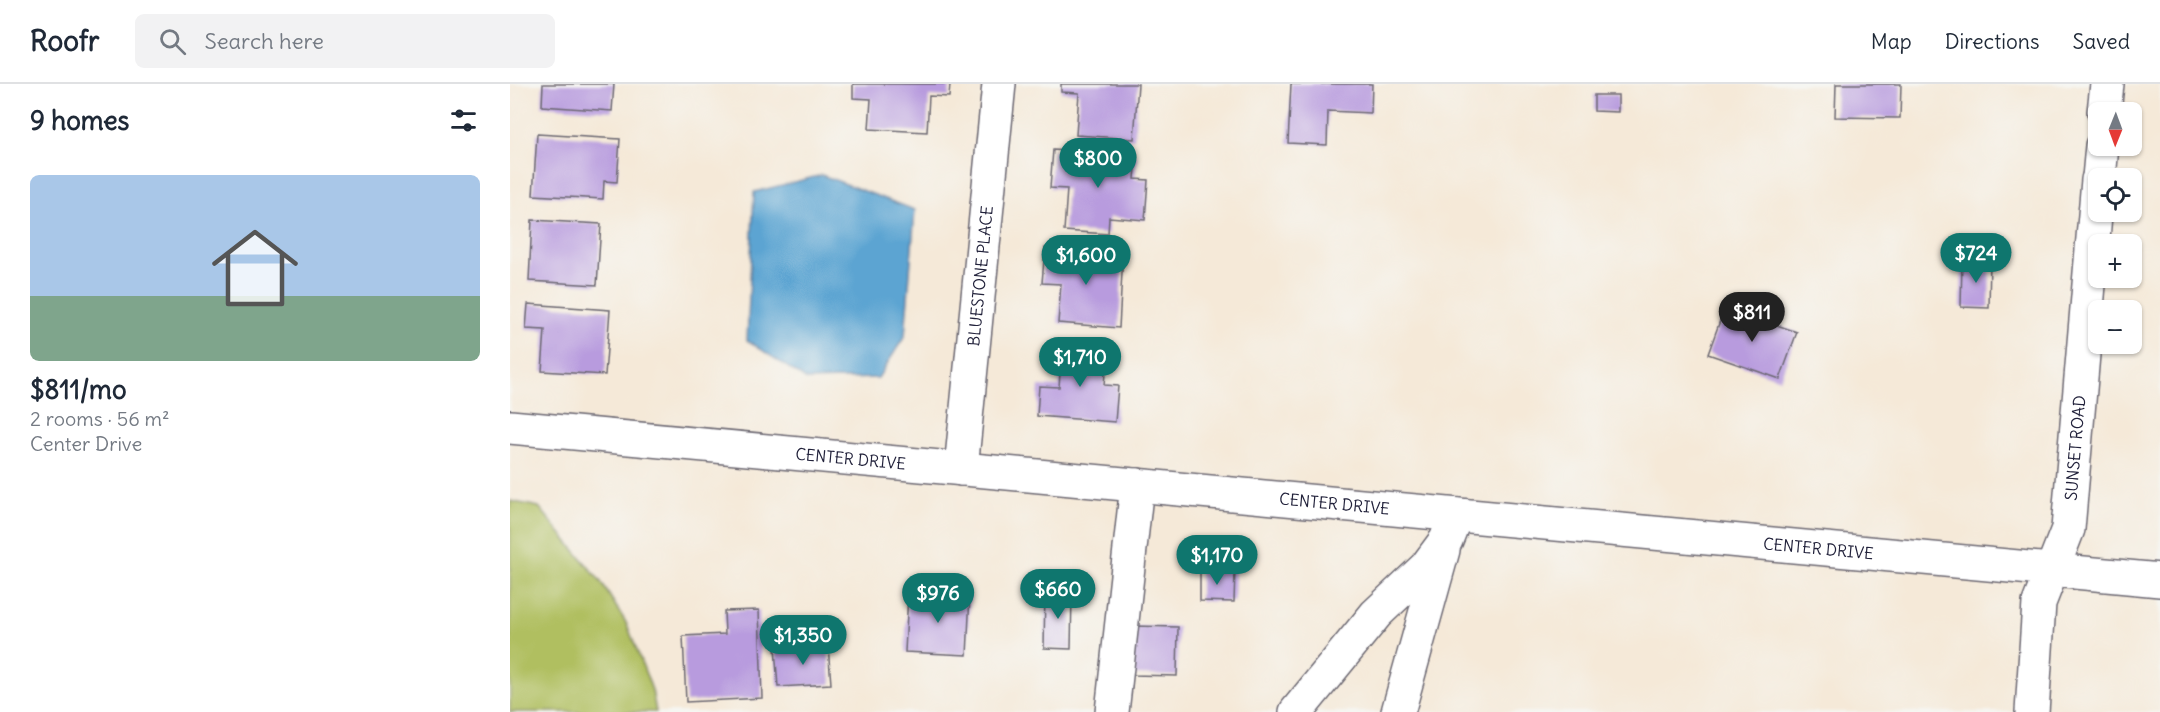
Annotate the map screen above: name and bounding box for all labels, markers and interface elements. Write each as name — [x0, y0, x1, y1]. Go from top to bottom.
search box — [135, 14, 555, 68]
text: Roofr — [30, 23, 99, 59]
icon: search — [156, 25, 189, 58]
text: Search here — [204, 27, 324, 55]
text: Map — [1871, 28, 1912, 55]
text: Directions — [1945, 28, 2039, 55]
text: Saved — [2072, 28, 2130, 55]
north arrow — [2088, 102, 2142, 156]
map controls — [2088, 102, 2142, 354]
text: 9 homes — [30, 104, 129, 137]
icon: filters — [447, 104, 480, 137]
pin: $800 — [1062, 138, 1134, 189]
text: $800 — [1074, 145, 1122, 170]
button: locate — [2088, 168, 2142, 222]
street label: BLUESTONE PLACE — [963, 205, 997, 347]
icon: home — [201, 214, 309, 322]
pin: $724 — [1940, 233, 2012, 284]
button: + — [2088, 234, 2142, 288]
pin: $1,600 — [1037, 235, 1135, 286]
text: $724 — [1954, 240, 1998, 265]
text: $1,600 — [1056, 242, 1116, 267]
pin: $811 — [1716, 292, 1788, 343]
text: $811 — [1733, 299, 1771, 324]
button: − — [2088, 300, 2142, 354]
pin: $1,710 — [1031, 337, 1129, 388]
text: $1,710 — [1053, 344, 1107, 369]
text: $811/mo — [30, 373, 127, 406]
street label: SUNSET ROAD — [2060, 395, 2089, 501]
text: 2 rooms · 56 m² — [30, 406, 170, 431]
text: Center Drive — [30, 431, 142, 456]
street label: CENTER DRIVE — [795, 444, 907, 474]
street label: CENTER DRIVE — [1278, 488, 1390, 519]
street label: CENTER DRIVE — [1762, 533, 1874, 563]
pin: $1,170 — [1168, 535, 1266, 586]
text: $1,170 — [1191, 542, 1243, 567]
pin: $660 — [1022, 569, 1094, 620]
pin: $976 — [902, 573, 974, 624]
text: $660 — [1034, 576, 1082, 601]
text: $976 — [916, 580, 960, 605]
pin: $1,350 — [754, 615, 852, 666]
text: $1,350 — [774, 622, 832, 647]

